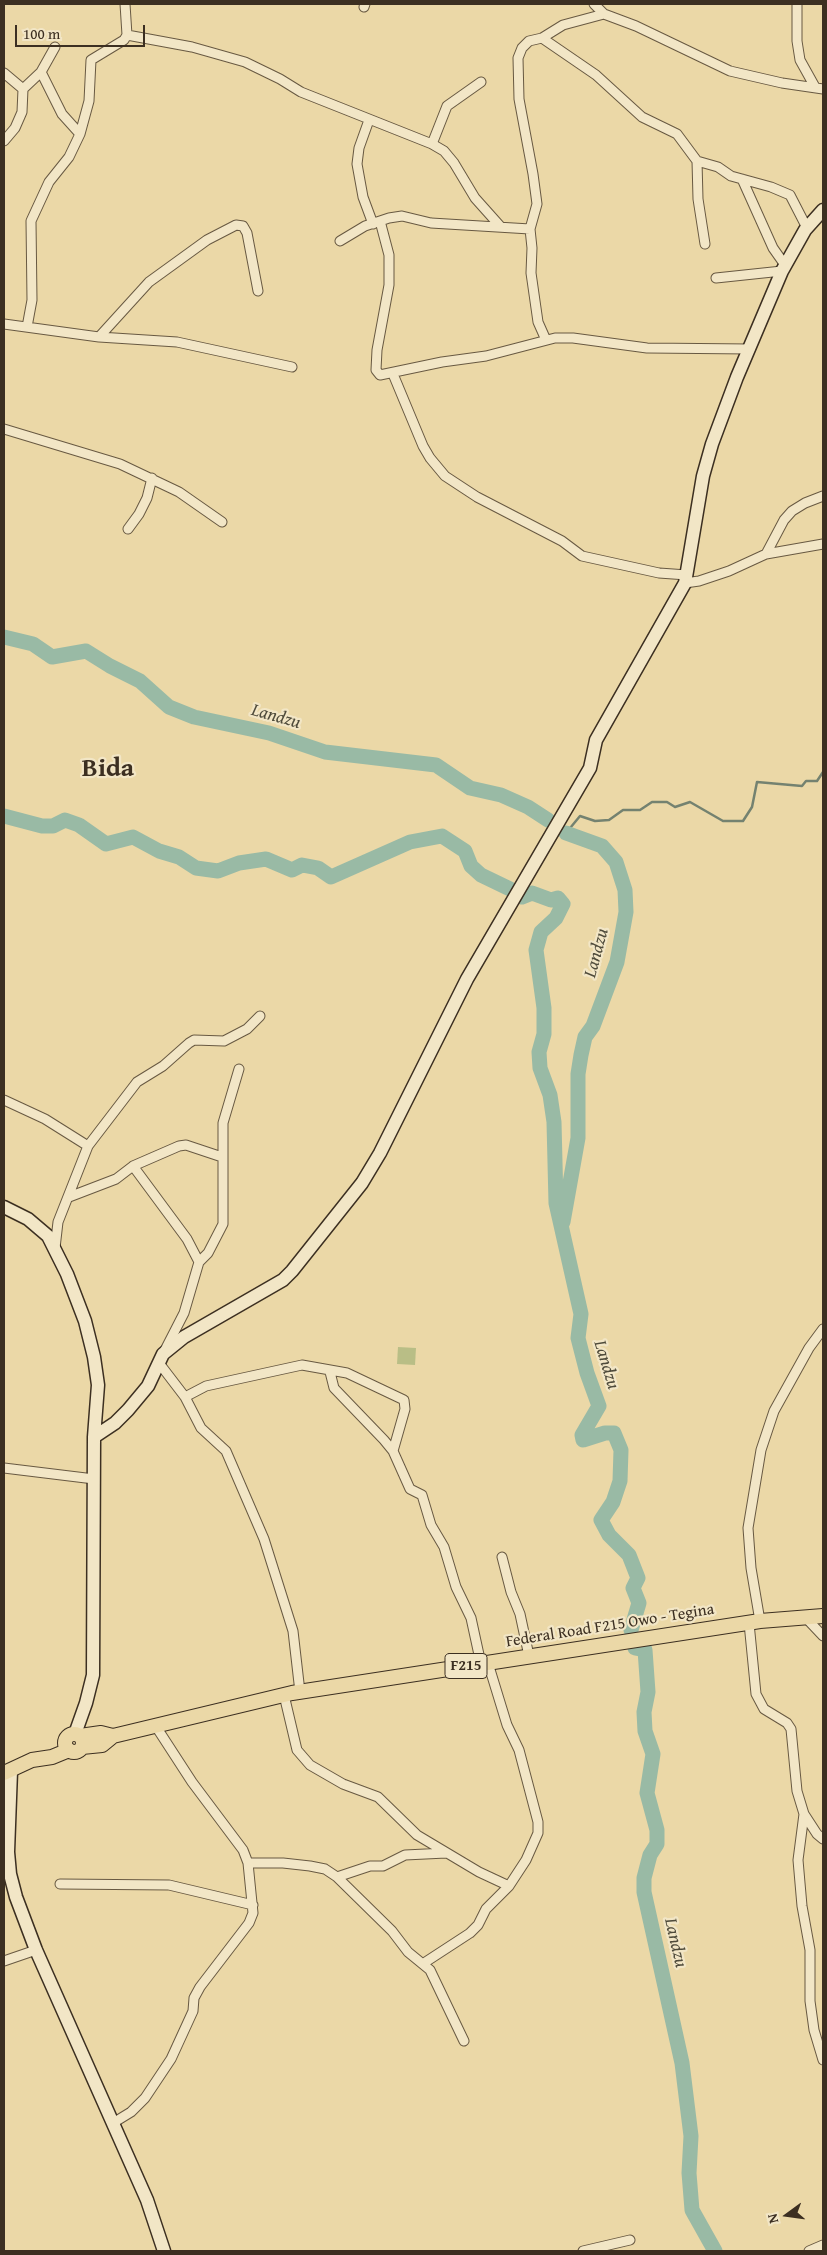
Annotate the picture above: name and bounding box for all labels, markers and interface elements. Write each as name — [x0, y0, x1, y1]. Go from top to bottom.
scale bar — [18, 15, 148, 47]
text: 100 m — [23, 23, 60, 44]
water label: Landzu — [249, 700, 303, 734]
district label: Bida — [82, 753, 134, 785]
water label: Landzu — [580, 926, 614, 980]
water label: Landzu — [588, 1338, 624, 1392]
street label: Federal Road F215 Owo - Tegina — [505, 1600, 715, 1652]
road number: F215 — [445, 1654, 487, 1678]
water label: Landzu — [659, 1916, 691, 1970]
north arrow — [762, 2190, 812, 2240]
text: N — [762, 2212, 783, 2226]

